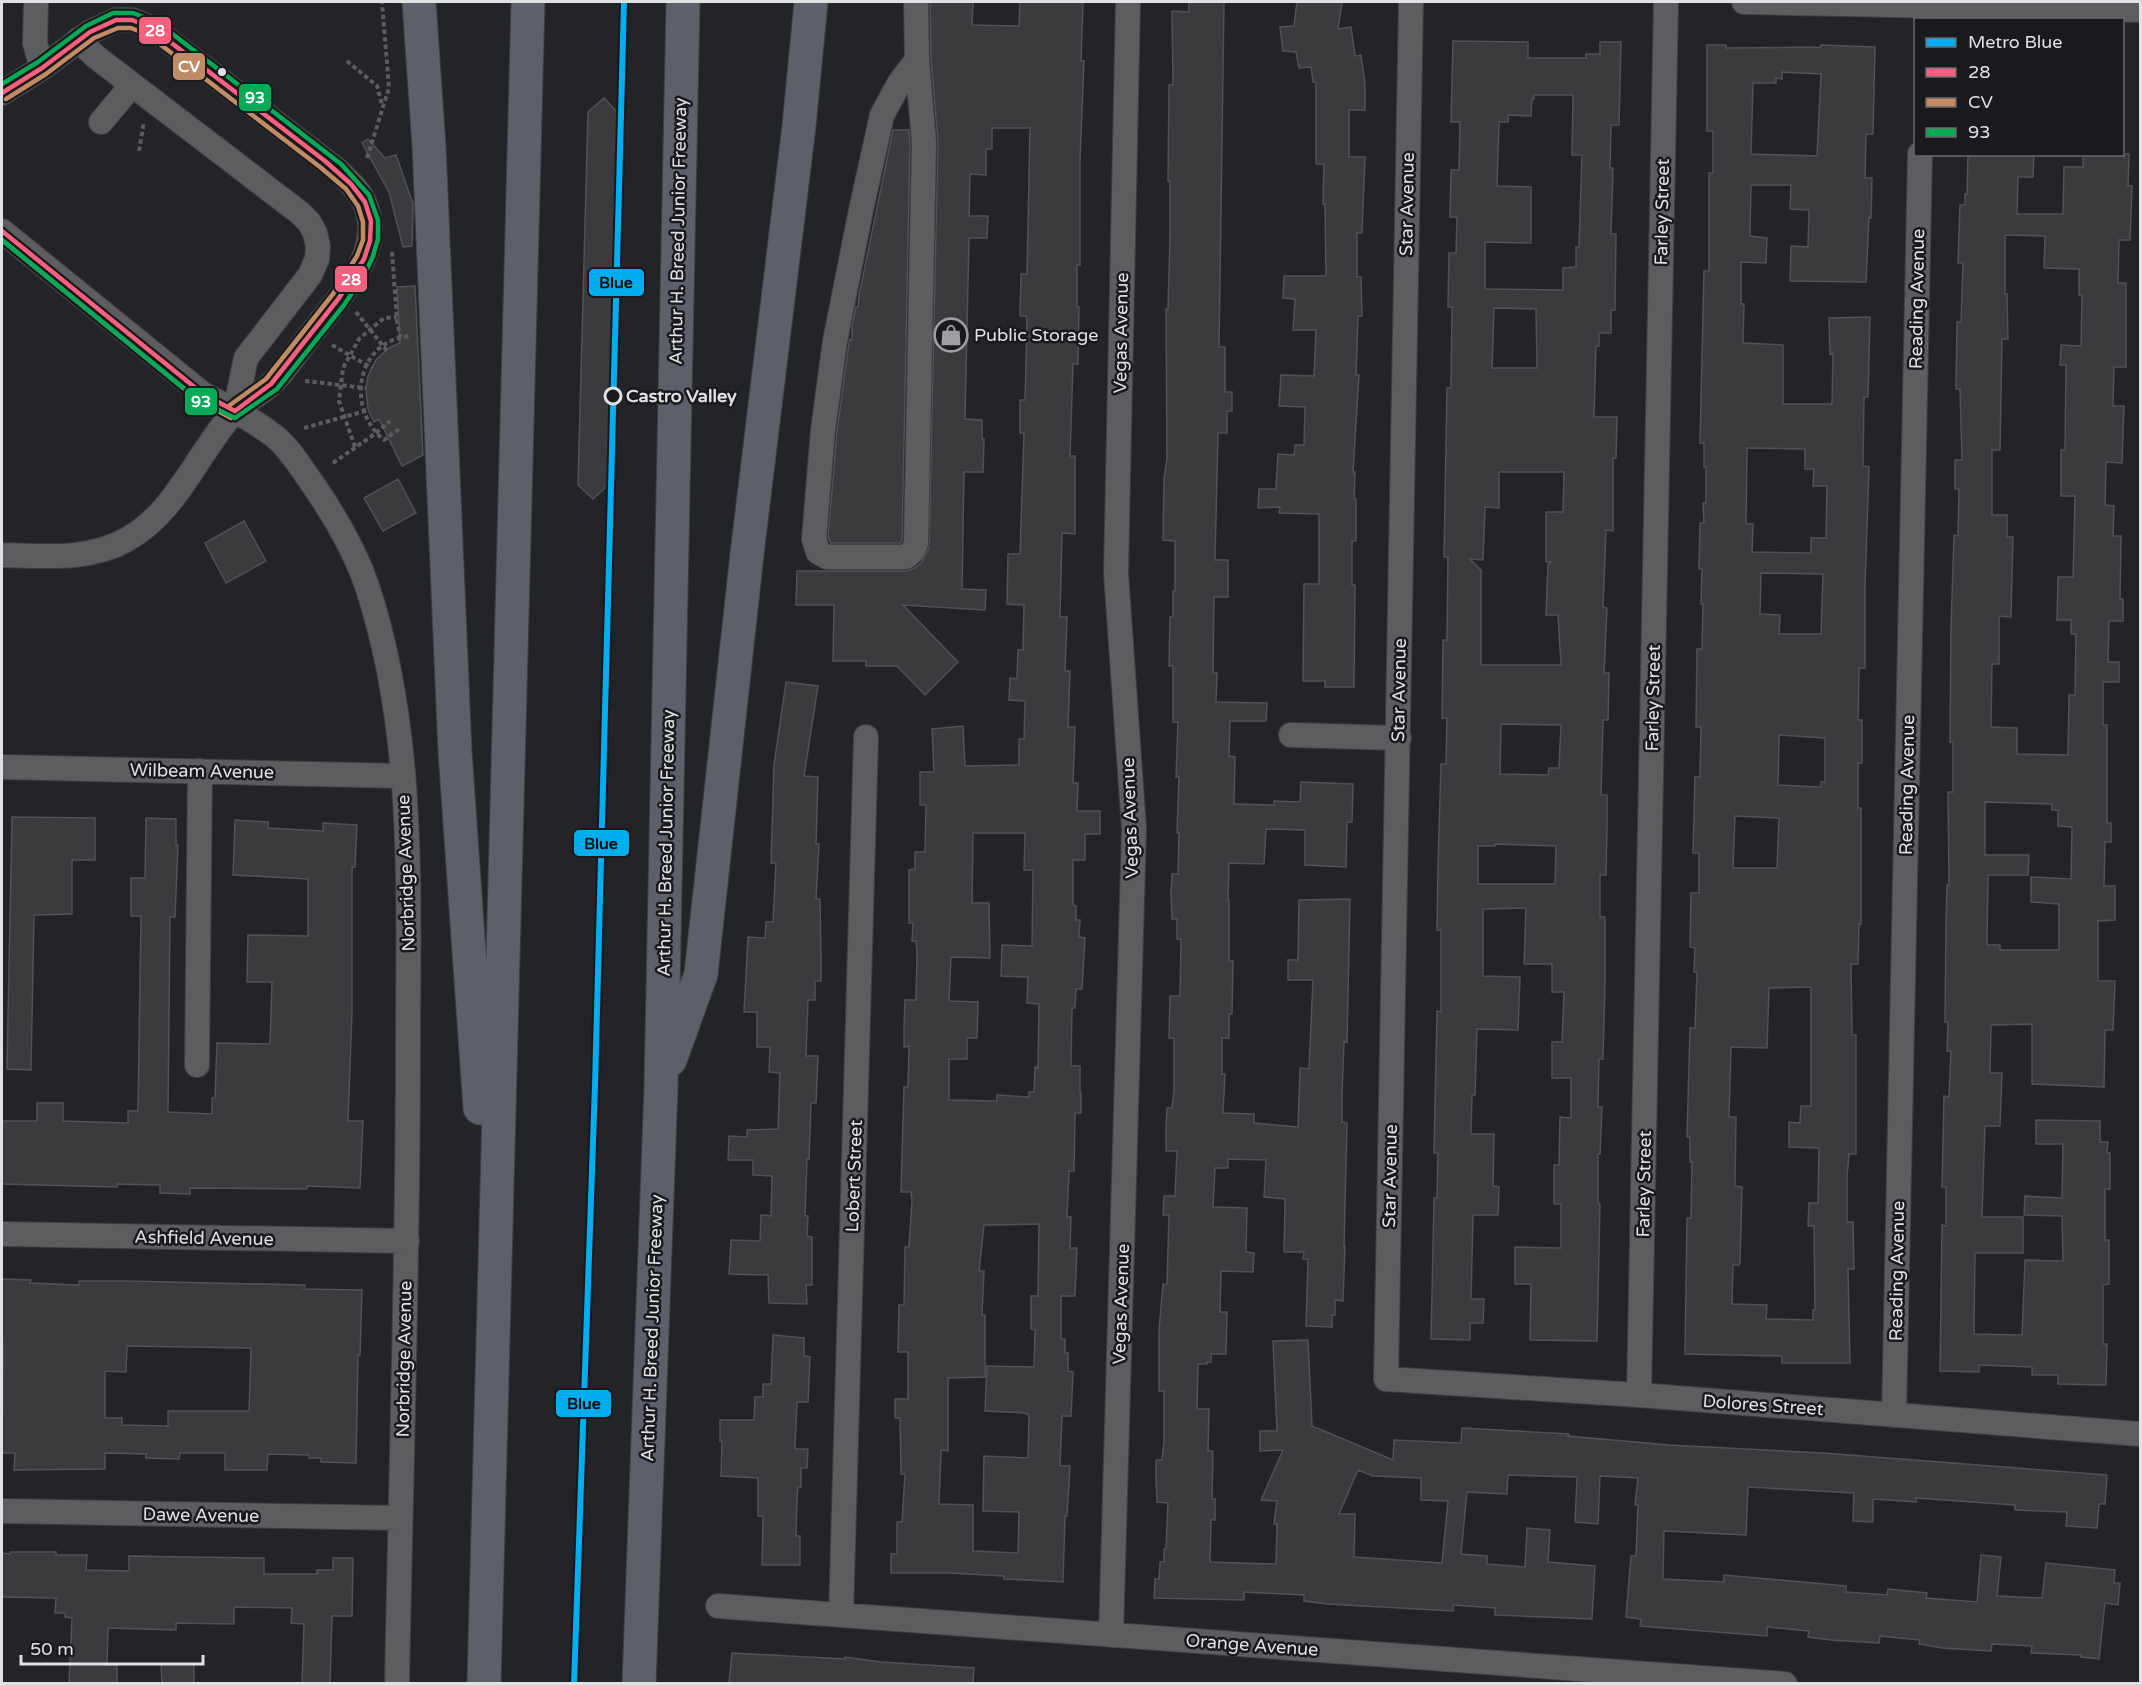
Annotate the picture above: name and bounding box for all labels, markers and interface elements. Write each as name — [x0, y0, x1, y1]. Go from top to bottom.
line badge: 28 — [138, 16, 172, 45]
legend — [1914, 18, 2124, 156]
text: 28 — [145, 21, 165, 41]
text: Metro Blue — [1968, 31, 2062, 53]
line badge: CV — [172, 52, 206, 81]
text: CV — [178, 57, 201, 77]
text: 28 — [1968, 61, 1991, 83]
unlabelled marker — [216, 66, 228, 78]
line badge: 93 — [238, 83, 272, 112]
text: 93 — [245, 88, 265, 108]
text: CV — [1968, 91, 1994, 113]
street label: Arthur H. Breed Junior Freeway — [665, 97, 691, 365]
text: 93 — [1968, 121, 1991, 143]
street label: Star Avenue — [1395, 152, 1419, 256]
street label: Farley Street — [1650, 158, 1674, 266]
street label: Reading Avenue — [1905, 229, 1929, 369]
line badge: 28 — [334, 265, 368, 293]
line badge: Blue — [588, 268, 645, 297]
text: 28 — [341, 270, 361, 290]
street label: Vegas Avenue — [1109, 272, 1133, 394]
text: Blue — [599, 273, 633, 293]
shop icon: Public Storage — [933, 317, 969, 353]
place label: Public Storage — [974, 324, 1098, 346]
place label: Castro Valley — [626, 385, 737, 407]
line badge: 93 — [184, 387, 218, 416]
marker: Castro Valley — [604, 387, 622, 405]
text: 93 — [191, 392, 211, 412]
street label: Star Avenue — [1387, 638, 1411, 742]
street label: Farley Street — [1641, 644, 1665, 752]
street label: Arthur H. Breed Junior Freeway — [653, 709, 679, 977]
street label: Reading Avenue — [1895, 715, 1919, 855]
street label: Vegas Avenue — [1117, 757, 1143, 879]
street label: Wilbeam Avenue — [130, 759, 274, 783]
street label: Norbridge Avenue — [392, 794, 420, 952]
line badge: Blue — [573, 829, 630, 857]
text: Blue — [584, 834, 618, 854]
street label: Lobert Street — [841, 1119, 867, 1233]
street label: Star Avenue — [1378, 1124, 1402, 1228]
street label: Farley Street — [1632, 1130, 1656, 1238]
street label: Arthur H. Breed Junior Freeway — [636, 1194, 668, 1462]
street label: Reading Avenue — [1885, 1201, 1909, 1341]
street label: Ashfield Avenue — [134, 1226, 274, 1250]
street label: Vegas Avenue — [1108, 1243, 1134, 1365]
street label: Norbridge Avenue — [392, 1280, 416, 1438]
line badge: Blue — [555, 1389, 612, 1418]
street label: Dolores Street — [1702, 1390, 1824, 1420]
text: Blue — [567, 1394, 601, 1414]
street label: Dawe Avenue — [142, 1503, 260, 1527]
scale bar — [21, 1628, 202, 1666]
street label: Orange Avenue — [1185, 1629, 1319, 1661]
text: 50 m — [30, 1638, 74, 1660]

